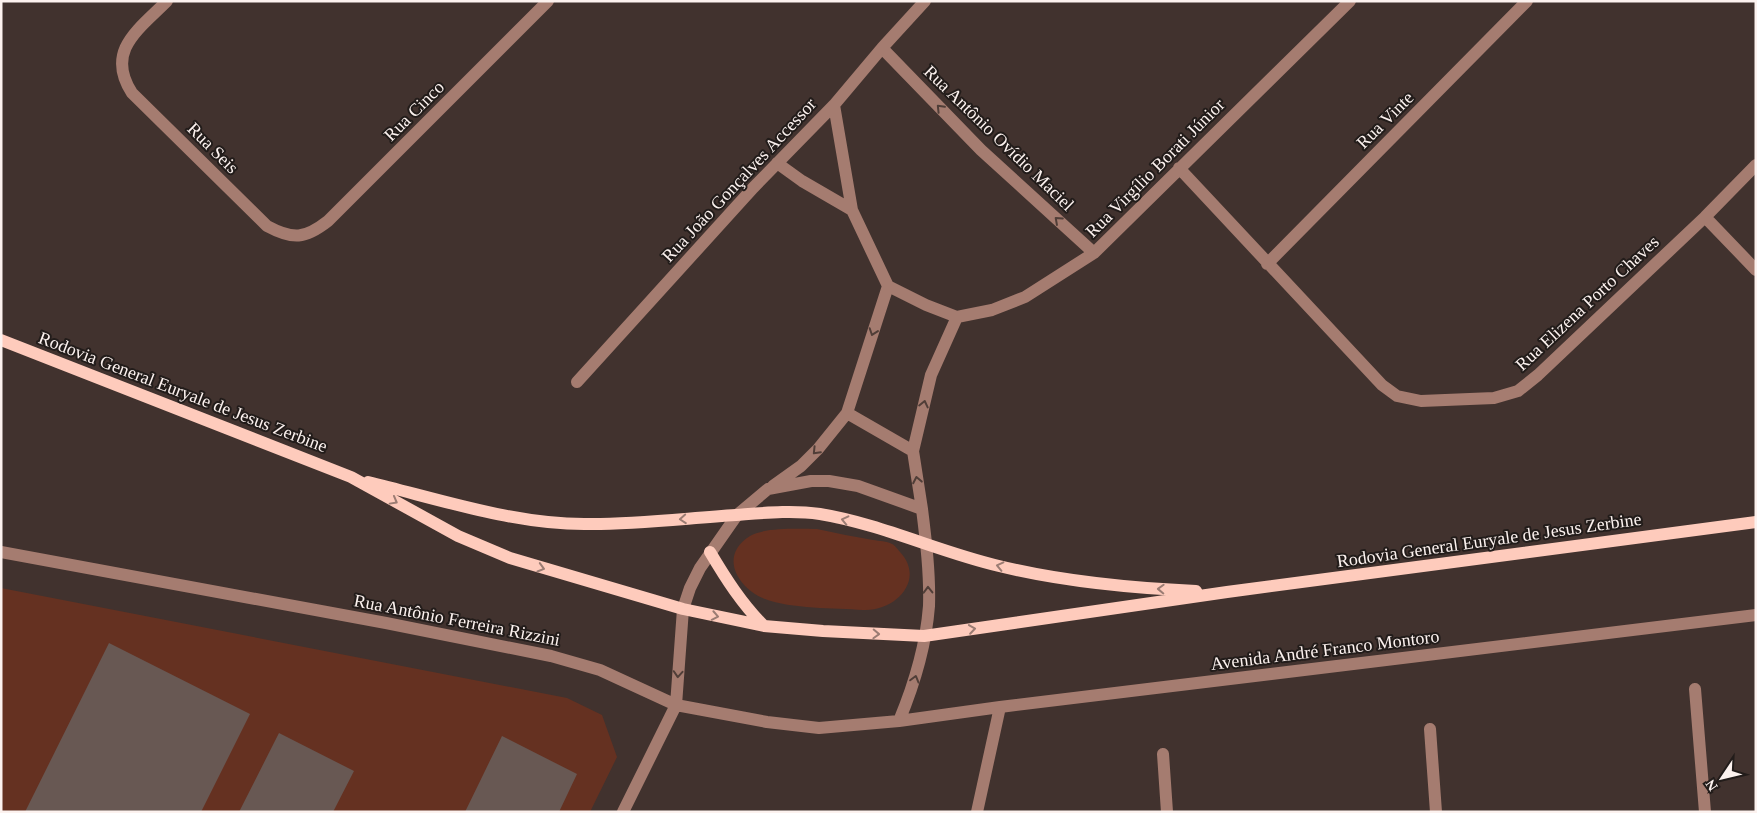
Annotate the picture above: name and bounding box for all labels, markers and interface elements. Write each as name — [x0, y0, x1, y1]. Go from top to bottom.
street label: Rua Antônio Ovídio Maciel — [920, 61, 1078, 215]
street label: Rua Cinco — [380, 77, 448, 145]
street label: Rua Vinte — [1352, 87, 1418, 153]
street label: Rua João Gonçalves Accessor — [658, 94, 820, 266]
street label: Rua Virgílio Borati Júnior — [1082, 95, 1228, 241]
one-way arrow — [937, 104, 946, 113]
street label: Rua Seis — [183, 118, 243, 178]
one-way arrow — [1054, 217, 1063, 226]
street label: Rua Elizena Porto Chaves — [1511, 231, 1663, 375]
street label: Rodovia General Euryale de Jesus Zerbine — [36, 328, 330, 456]
one-way arrow — [868, 328, 878, 336]
one-way arrow — [918, 399, 929, 408]
one-way arrow — [813, 445, 822, 454]
one-way arrow — [912, 476, 923, 485]
one-way arrow — [388, 495, 397, 505]
street label: Rodovia General Euryale de Jesus Zerbine — [1335, 509, 1643, 571]
one-way arrow — [679, 513, 687, 524]
one-way arrow — [840, 515, 849, 526]
one-way arrow — [996, 561, 1005, 572]
one-way arrow — [537, 562, 545, 572]
one-way arrow — [1157, 584, 1165, 595]
one-way arrow — [923, 586, 933, 594]
street label: Rua Antônio Ferreira Rizzini — [352, 590, 562, 650]
one-way arrow — [710, 610, 719, 620]
one-way arrow — [968, 624, 976, 635]
street label: Avenida André Franco Montoro — [1210, 626, 1440, 674]
one-way arrow — [872, 628, 880, 639]
one-way arrow — [673, 671, 684, 679]
one-way arrow — [909, 676, 919, 684]
north arrow — [1697, 753, 1747, 803]
text: N — [1703, 777, 1721, 794]

